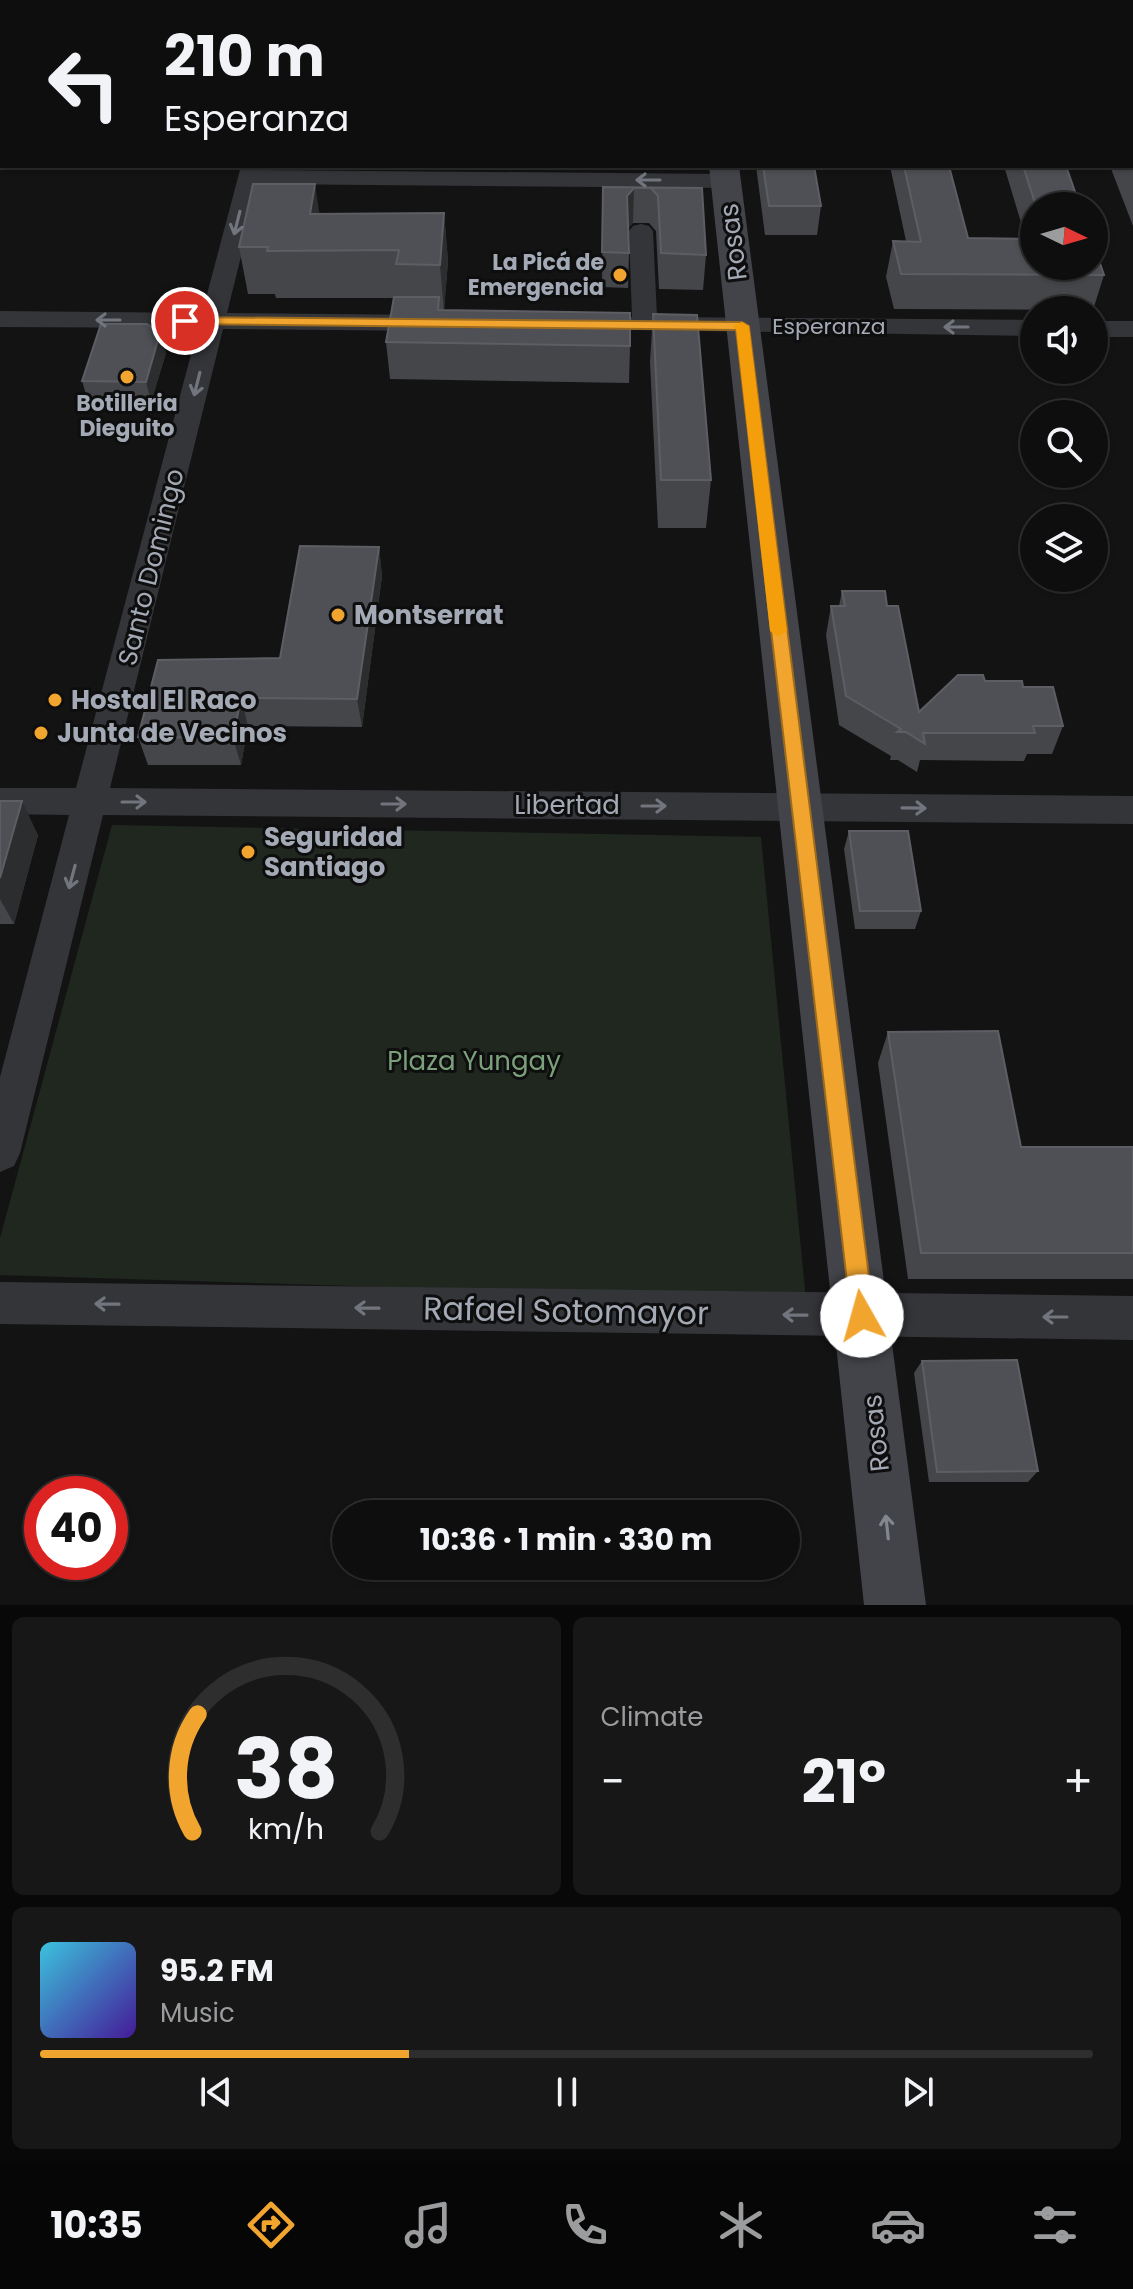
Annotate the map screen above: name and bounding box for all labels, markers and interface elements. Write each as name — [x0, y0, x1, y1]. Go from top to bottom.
text: 210 m — [164, 17, 325, 96]
icon: left — [32, 32, 136, 136]
text: Esperanza — [164, 93, 349, 144]
one-way arrow — [635, 173, 662, 188]
north arrow — [1020, 192, 1108, 280]
map controls — [1020, 192, 1108, 592]
street label: Rosas — [710, 202, 756, 282]
one-way arrow — [229, 210, 244, 236]
place label: La Picá de Emergencia — [468, 247, 604, 303]
marker: La Picá de Emergencia — [611, 266, 629, 284]
pin — [151, 287, 219, 355]
button: sound — [1020, 296, 1108, 384]
icon: arrive — [163, 299, 207, 343]
street label: Esperanza — [772, 311, 886, 342]
one-way arrow — [95, 312, 122, 328]
one-way arrow — [943, 320, 970, 335]
marker: Botilleria Dieguito — [118, 368, 136, 386]
one-way arrow — [188, 370, 203, 396]
place label: Botilleria Dieguito — [76, 388, 178, 444]
button: search — [1020, 400, 1108, 488]
street label: Santo Domingo — [109, 465, 193, 669]
button: layers — [1020, 504, 1108, 592]
place label: Montserrat — [354, 597, 504, 633]
marker: Montserrat — [329, 606, 347, 624]
place label: Hostal El Raco — [71, 682, 257, 718]
marker: Hostal El Raco — [46, 691, 64, 709]
place label: Junta de Vecinos — [57, 715, 287, 751]
marker: Junta de Vecinos — [32, 724, 50, 742]
street label: Libertad — [514, 787, 620, 823]
one-way arrow — [120, 794, 147, 810]
one-way arrow — [380, 796, 407, 812]
one-way arrow — [640, 798, 667, 814]
one-way arrow — [900, 800, 927, 815]
place label: Seguridad Santiago — [264, 819, 403, 885]
marker: Seguridad Santiago — [239, 843, 257, 861]
one-way arrow — [64, 864, 79, 890]
park label: Plaza Yungay — [387, 1043, 561, 1079]
position arrow — [820, 1274, 904, 1358]
street label: Rafael Sotomayor — [423, 1286, 709, 1335]
one-way arrow — [94, 1297, 121, 1312]
one-way arrow — [354, 1301, 381, 1316]
one-way arrow — [782, 1307, 809, 1323]
one-way arrow — [1042, 1309, 1069, 1325]
street label: Rosas — [854, 1393, 898, 1473]
speed limit sign: 40 — [24, 1476, 128, 1580]
one-way arrow — [879, 1515, 894, 1541]
text: 10:36 · 1 min · 330 m — [420, 1518, 712, 1561]
text: Climate — [601, 1699, 703, 1735]
text: 38 — [234, 1711, 338, 1827]
text: 21° — [802, 1740, 886, 1824]
text: − — [601, 1751, 625, 1812]
text: + — [1063, 1751, 1093, 1812]
text: km/h — [248, 1809, 324, 1849]
text: 95.2 FM — [160, 1949, 274, 1992]
text: Music — [160, 1995, 235, 2031]
icon: previous — [194, 2070, 238, 2114]
icon: pause — [545, 2070, 589, 2114]
icon: next — [896, 2070, 940, 2114]
icon: directions — [243, 2197, 299, 2253]
icon: music — [400, 2197, 456, 2253]
icon: phone — [557, 2197, 613, 2253]
icon: climate — [713, 2197, 769, 2253]
icon: car — [870, 2197, 926, 2253]
icon: filters — [1027, 2197, 1083, 2253]
text: 10:35 — [50, 2200, 143, 2251]

